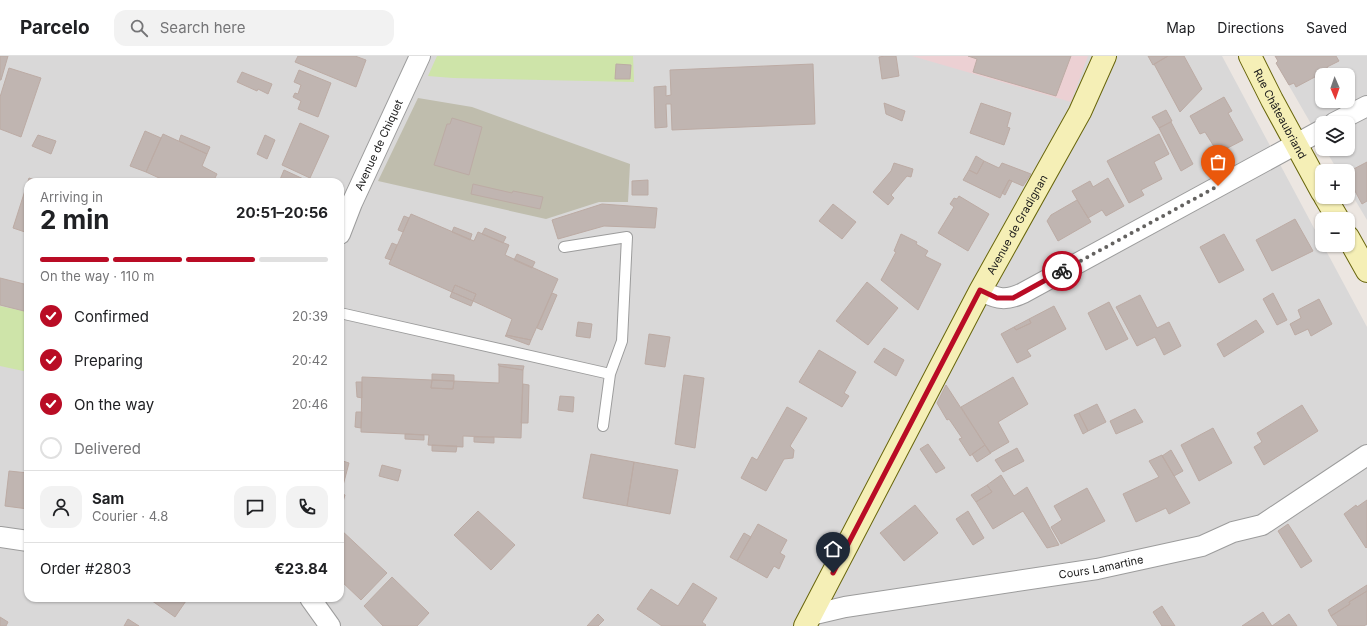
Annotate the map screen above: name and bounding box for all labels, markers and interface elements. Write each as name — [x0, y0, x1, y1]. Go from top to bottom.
search box — [114, 10, 394, 46]
text: Parcelo — [20, 16, 90, 39]
icon: search — [128, 17, 150, 39]
text: Search here — [160, 18, 245, 37]
text: Map — [1166, 19, 1195, 36]
text: Directions — [1217, 19, 1284, 36]
text: Saved — [1306, 19, 1347, 36]
street label: Rue Châteaubriand — [1250, 66, 1310, 161]
north arrow — [1315, 68, 1355, 108]
map controls — [1315, 68, 1355, 252]
street label: Avenue de Chiquet — [352, 97, 406, 193]
button: layers — [1315, 116, 1355, 156]
pin — [1201, 145, 1235, 186]
icon: bag — [1207, 151, 1229, 173]
button: + — [1315, 164, 1355, 204]
street label: Avenue de Gradignan — [984, 172, 1050, 277]
text: Arriving in — [40, 189, 103, 205]
text: 20:51–20:56 — [236, 203, 328, 222]
text: 2 min — [40, 204, 110, 235]
button: − — [1315, 212, 1355, 252]
courier — [1042, 251, 1082, 291]
icon: bike — [1051, 260, 1073, 282]
text: On the way · 110 m — [40, 268, 154, 284]
icon: check — [40, 305, 62, 327]
text: Confirmed — [74, 307, 149, 326]
text: 20:39 — [292, 308, 328, 324]
icon: check — [40, 349, 62, 371]
text: Preparing — [74, 351, 143, 370]
text: 20:42 — [292, 352, 328, 368]
icon: check — [40, 393, 62, 415]
text: On the way — [74, 395, 154, 414]
text: 20:46 — [292, 396, 328, 412]
text: Delivered — [74, 439, 141, 458]
button: person — [40, 486, 82, 528]
button: chat — [234, 486, 276, 528]
button: phone — [286, 486, 328, 528]
text: Sam — [92, 489, 124, 508]
text: Courier · 4.8 — [92, 508, 168, 524]
pin — [816, 532, 850, 573]
icon: home — [822, 538, 844, 560]
street label: Cours Lamartine — [1058, 552, 1145, 582]
text: Order #2803 — [40, 559, 131, 578]
text: €23.84 — [274, 559, 328, 578]

